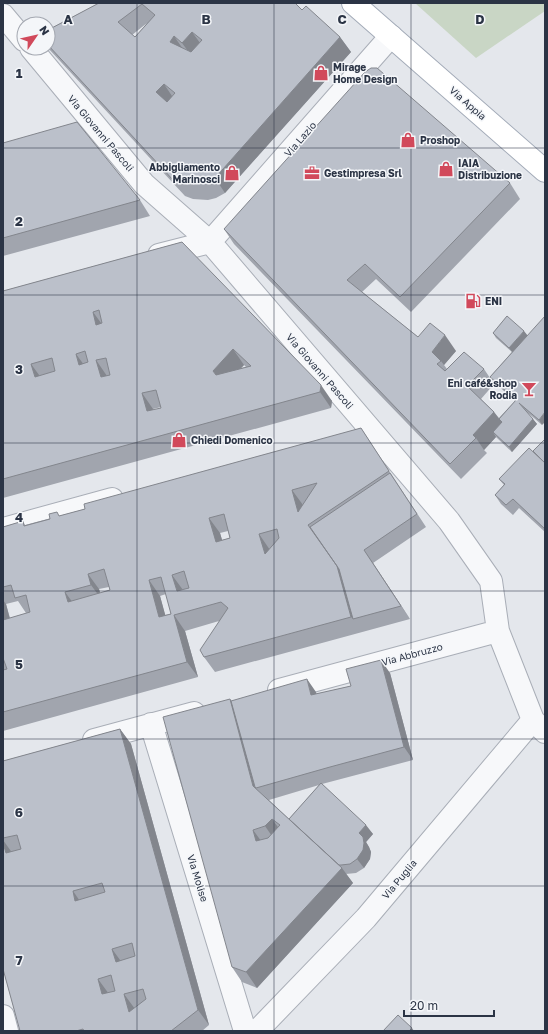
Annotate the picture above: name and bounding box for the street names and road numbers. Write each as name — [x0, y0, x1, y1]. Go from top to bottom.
street label: Via Appia — [447, 84, 489, 122]
street label: Via Giovanni Pascoli — [65, 92, 137, 174]
street label: Via Lazio — [281, 119, 319, 159]
street label: Via Giovanni Pascoli — [284, 331, 356, 411]
street label: Via Abbruzzo — [380, 640, 444, 668]
street label: Via Molise — [185, 853, 211, 903]
street label: Via Puglia — [379, 857, 419, 901]

